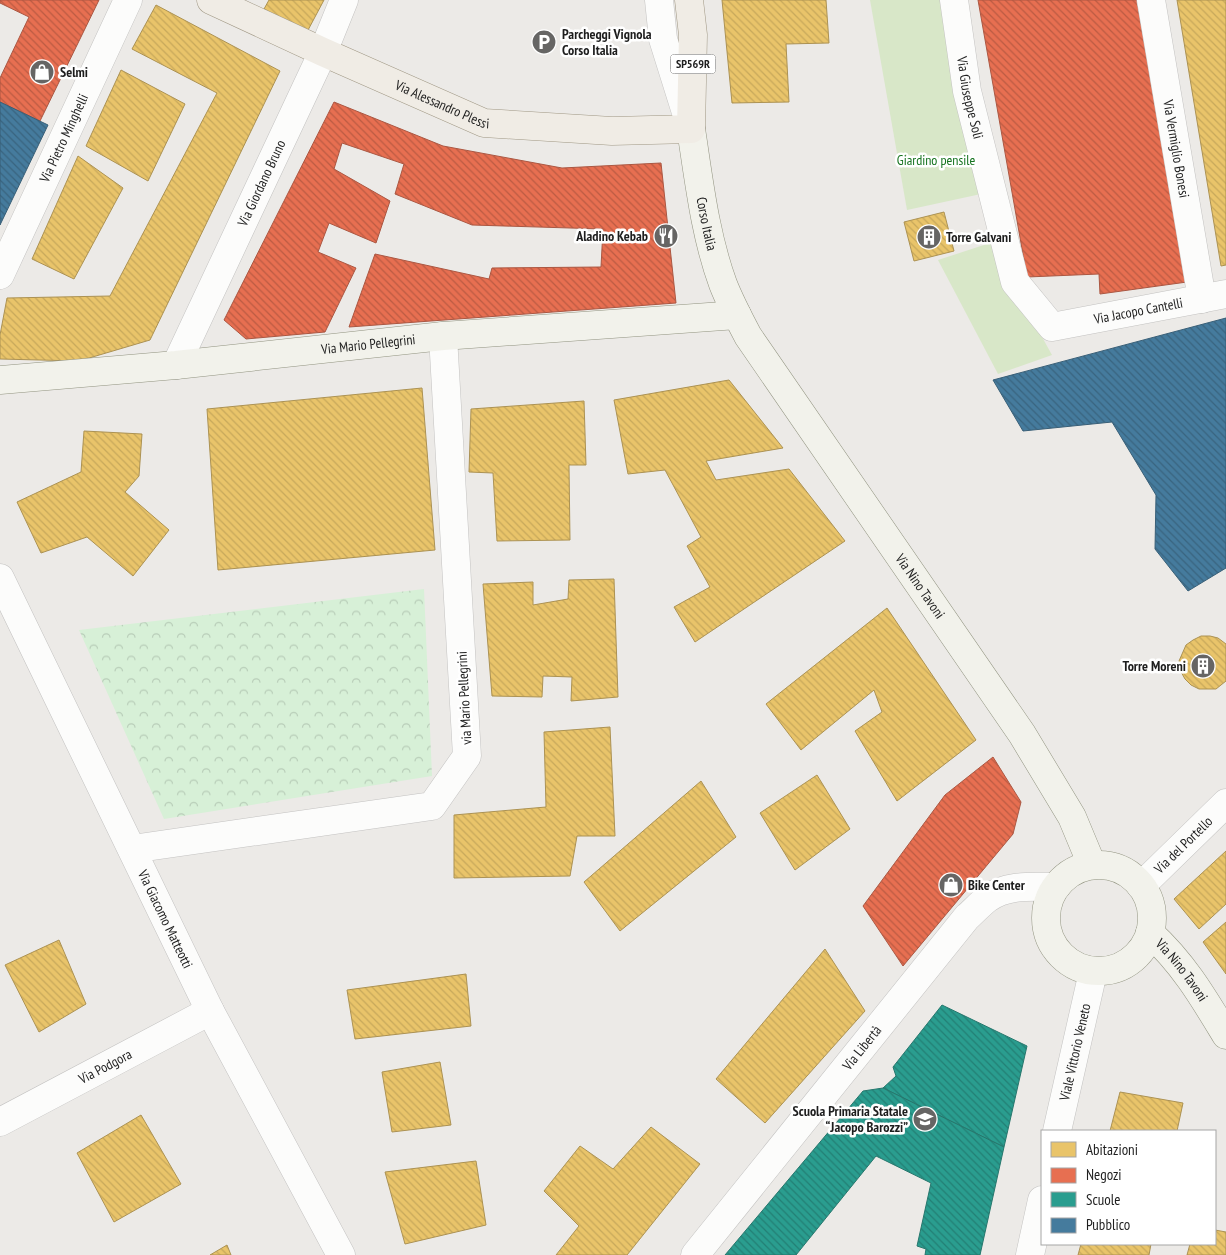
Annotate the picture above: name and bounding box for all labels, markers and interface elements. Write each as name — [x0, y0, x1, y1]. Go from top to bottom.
place label: Parcheggi Vignola Corso Italia — [562, 25, 652, 59]
parking icon: Parcheggi Vignola Corso Italia — [531, 29, 557, 55]
road number: SP569R — [670, 54, 716, 74]
street label: Via Giuseppe Soli — [953, 54, 988, 141]
shop icon: Selmi — [29, 59, 55, 85]
place label: Selmi — [60, 63, 88, 81]
street label: Via Alessandro Plessi — [391, 76, 490, 132]
street label: Via Pietro Minghelli — [35, 91, 92, 186]
street label: Via Vermiglio Bonesi — [1159, 97, 1194, 199]
street label: Via Giordano Bruno — [233, 137, 289, 230]
park label: Giardino pensile — [897, 151, 975, 169]
street label: Corso Italia — [693, 196, 721, 252]
restaurant icon: Aladino Kebab — [653, 223, 679, 249]
building icon: Torre Galvani — [916, 224, 942, 250]
place label: Aladino Kebab — [575, 227, 648, 245]
place label: Torre Galvani — [946, 228, 1011, 246]
street label: Via Jacopo Cantelli — [1091, 293, 1184, 328]
street label: Via Mario Pellegrini — [319, 330, 416, 358]
street label: Via Nino Tavoni — [891, 549, 949, 622]
street label: via Mario Pellegrini — [453, 651, 475, 745]
building icon: Torre Moreni — [1190, 653, 1216, 679]
place label: Torre Moreni — [1122, 657, 1186, 675]
street label: Via del Portello — [1150, 812, 1216, 878]
street label: Via Giacomo Matteotti — [133, 866, 197, 971]
shop icon: Bike Center — [938, 872, 964, 898]
place label: Bike Center — [968, 876, 1026, 894]
street label: Via Nino Tavoni — [1151, 934, 1212, 1005]
street label: Viale Vittorio Veneto — [1055, 1002, 1095, 1103]
street label: Via Libertà — [838, 1022, 885, 1075]
street label: Via Podgora — [75, 1045, 135, 1088]
place label: Scuola Primaria Statale “Jacopo Barozzi” — [793, 1102, 908, 1136]
school or university icon: Scuola Primaria Statale “Jacopo Barozzi” — [912, 1106, 938, 1132]
legend — [1041, 1130, 1216, 1245]
text: Abitazioni — [1086, 1140, 1138, 1159]
text: Negozi — [1086, 1165, 1122, 1184]
text: Scuole — [1086, 1190, 1120, 1209]
text: Pubblico — [1086, 1215, 1130, 1234]

